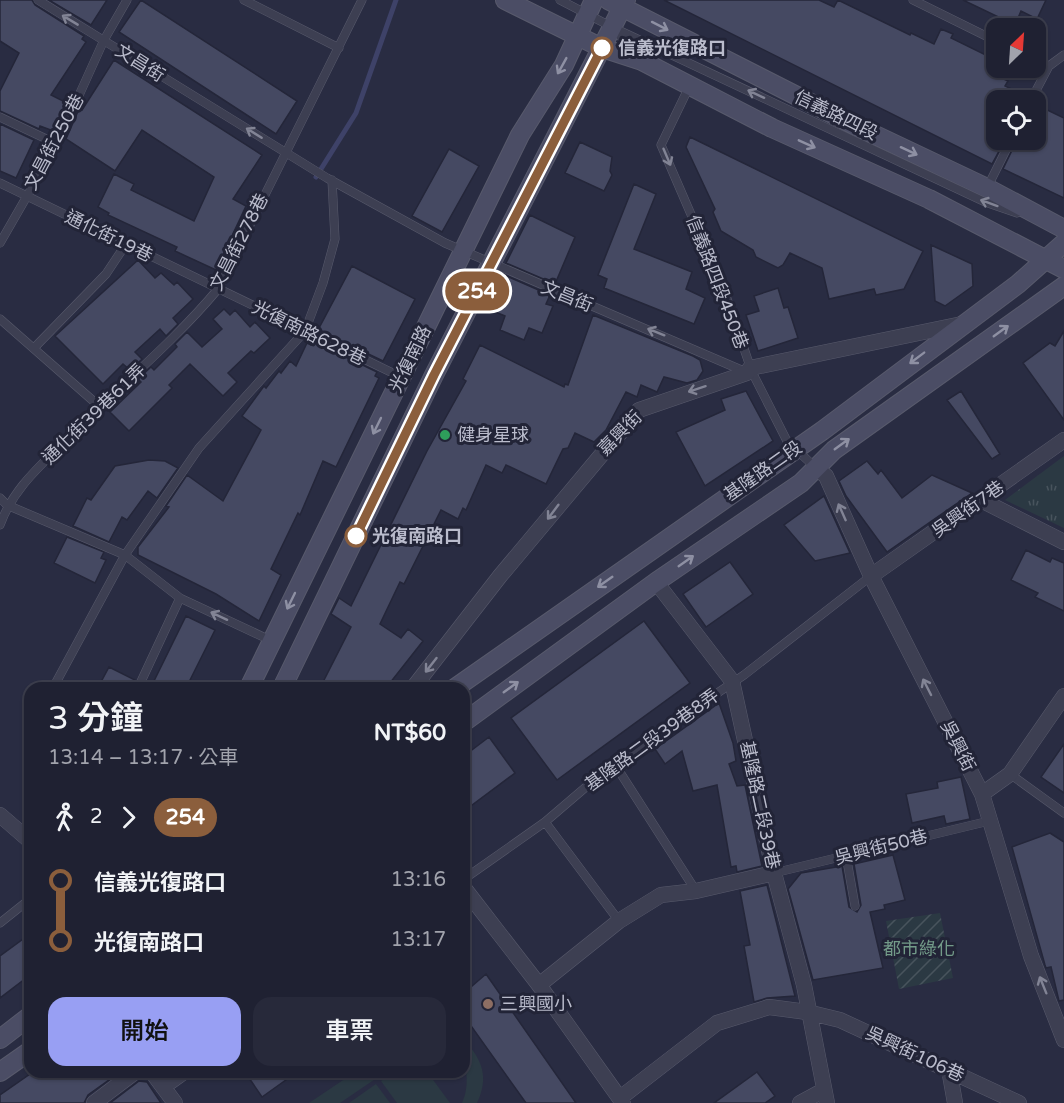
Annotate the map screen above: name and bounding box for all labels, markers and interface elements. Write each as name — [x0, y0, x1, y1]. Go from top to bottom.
one-way arrow — [62, 13, 79, 25]
north arrow — [986, 18, 1046, 78]
map controls — [986, 18, 1046, 150]
one-way arrow — [650, 21, 668, 33]
marker: 信義光復路口 — [591, 37, 613, 59]
place label: 信義光復路口 — [618, 37, 726, 59]
street label: 文昌街 — [111, 39, 169, 87]
one-way arrow — [556, 57, 567, 75]
street label: 信義路四段 — [791, 85, 881, 145]
one-way arrow — [747, 88, 765, 100]
street label: 文昌街250巷 — [19, 90, 89, 194]
button: locate — [986, 90, 1046, 150]
one-way arrow — [246, 127, 263, 139]
one-way arrow — [798, 139, 816, 150]
one-way arrow — [900, 145, 918, 157]
one-way arrow — [662, 148, 673, 166]
street label: 文昌街278巷 — [205, 190, 273, 294]
one-way arrow — [981, 197, 999, 208]
street label: 通化街19巷 — [62, 205, 156, 267]
street label: 信義路四段450巷 — [681, 212, 753, 352]
line badge: 254 — [442, 272, 512, 310]
street label: 文昌街 — [538, 276, 596, 316]
text: 254 — [457, 279, 497, 304]
street label: 光復南路628巷 — [248, 296, 370, 370]
street label: 光復南路 — [384, 322, 436, 396]
one-way arrow — [992, 325, 1008, 338]
one-way arrow — [647, 326, 665, 337]
one-way arrow — [909, 352, 925, 365]
street label: 通化街39巷61弄 — [38, 359, 150, 469]
one-way arrow — [688, 385, 707, 396]
street label: 嘉興街 — [593, 406, 647, 460]
one-way arrow — [371, 417, 382, 435]
place label: 健身星球 — [457, 424, 529, 446]
marker: 健身星球 — [438, 428, 452, 442]
street label: 基隆路二段 — [720, 436, 806, 506]
one-way arrow — [833, 438, 849, 451]
street label: 吳興街7巷 — [928, 476, 1008, 542]
one-way arrow — [835, 503, 847, 521]
one-way arrow — [547, 504, 559, 520]
marker: 光復南路口 — [345, 525, 367, 547]
place label: 光復南路口 — [372, 525, 462, 547]
one-way arrow — [677, 555, 694, 567]
one-way arrow — [597, 576, 614, 588]
one-way arrow — [285, 592, 297, 610]
one-way arrow — [210, 610, 228, 621]
one-way arrow — [425, 656, 438, 672]
one-way arrow — [921, 678, 933, 696]
one-way arrow — [502, 681, 518, 693]
street label: 基隆路二段39巷8弄 — [581, 684, 723, 796]
text: 3 分鐘 — [48, 699, 143, 738]
street label: 吳興街 — [936, 717, 980, 775]
text: NT$60 — [374, 720, 446, 746]
street label: 基隆路二段39巷 — [736, 739, 784, 871]
text: 13:14 – 13:17 · 公車 — [48, 746, 239, 770]
icon: walk — [48, 801, 81, 834]
icon: forward — [112, 801, 145, 834]
text: 2 — [90, 805, 103, 829]
text: 254 — [166, 805, 205, 830]
street label: 吳興街50巷 — [832, 825, 930, 869]
text: 13:16 — [391, 868, 446, 892]
text: 信義光復路口 — [94, 870, 226, 896]
text: 13:17 — [391, 928, 446, 952]
text: 光復南路口 — [94, 930, 204, 956]
park label: 都市綠化 — [883, 938, 955, 960]
one-way arrow — [1037, 976, 1048, 995]
place label: 三興國小 — [500, 993, 572, 1015]
button: 開始 — [48, 997, 241, 1066]
button: 車票 — [253, 997, 446, 1066]
marker: 三興國小 — [481, 997, 495, 1011]
street label: 吳興街106巷 — [862, 1022, 968, 1086]

